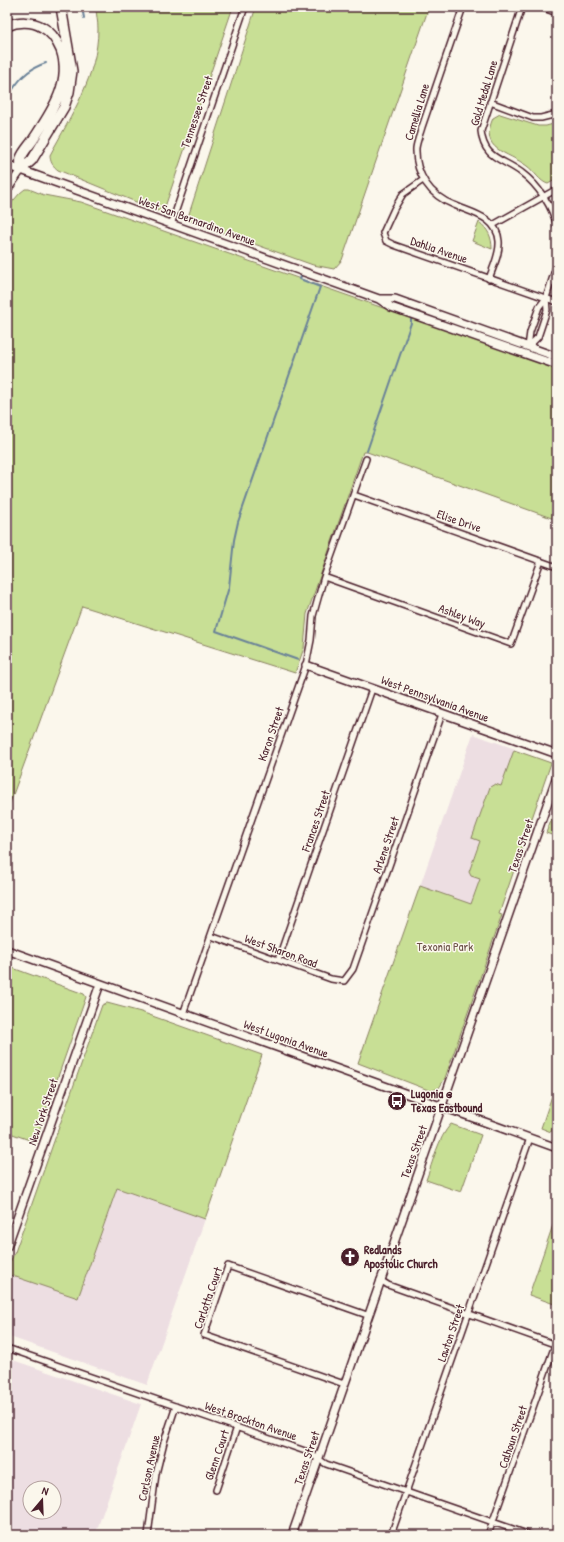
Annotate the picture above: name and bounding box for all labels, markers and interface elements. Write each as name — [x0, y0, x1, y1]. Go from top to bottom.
street label: Gold Medal Lane — [465, 58, 502, 128]
street label: Tennessee Street — [176, 73, 217, 150]
street label: Camellia Lane — [400, 81, 433, 143]
street label: West San Bernardino Avenue — [136, 191, 258, 250]
street label: Dahlia Avenue — [408, 232, 470, 267]
street label: Elise Drive — [435, 505, 484, 536]
street label: Ashley Way — [436, 599, 488, 632]
street label: West Pennsylvania Avenue — [379, 671, 492, 726]
street label: Karon Street — [253, 704, 288, 763]
street label: Frances Street — [297, 787, 334, 855]
street label: Arlene Street — [368, 813, 404, 876]
street label: Texas Street — [503, 816, 538, 875]
street label: West Sharon Road — [242, 930, 320, 972]
park label: Texonia Park — [417, 938, 473, 955]
street label: West Lugonia Avenue — [241, 1015, 331, 1062]
street label: New York Street — [23, 1075, 62, 1148]
place label: Lugonia @ Texas Eastbound — [410, 1085, 483, 1116]
bus stop icon: Lugonia @ Texas Eastbound — [386, 1090, 408, 1112]
street label: Texas Street — [396, 1122, 431, 1181]
place label: Redlands Apostolic Church — [364, 1241, 438, 1273]
church icon: Redlands Apostolic Church — [339, 1246, 361, 1268]
street label: Carlotta Court — [189, 1264, 226, 1331]
street label: Lawton Street — [433, 1301, 469, 1364]
street label: West Brockton Avenue — [203, 1397, 300, 1444]
street label: Calhoun Street — [494, 1402, 531, 1470]
street label: Glenn Court — [200, 1427, 233, 1482]
street label: Texas Street — [289, 1428, 324, 1487]
street label: Carlson Avenue — [133, 1433, 164, 1503]
north arrow — [22, 1480, 62, 1520]
text: N — [40, 1483, 50, 1498]

